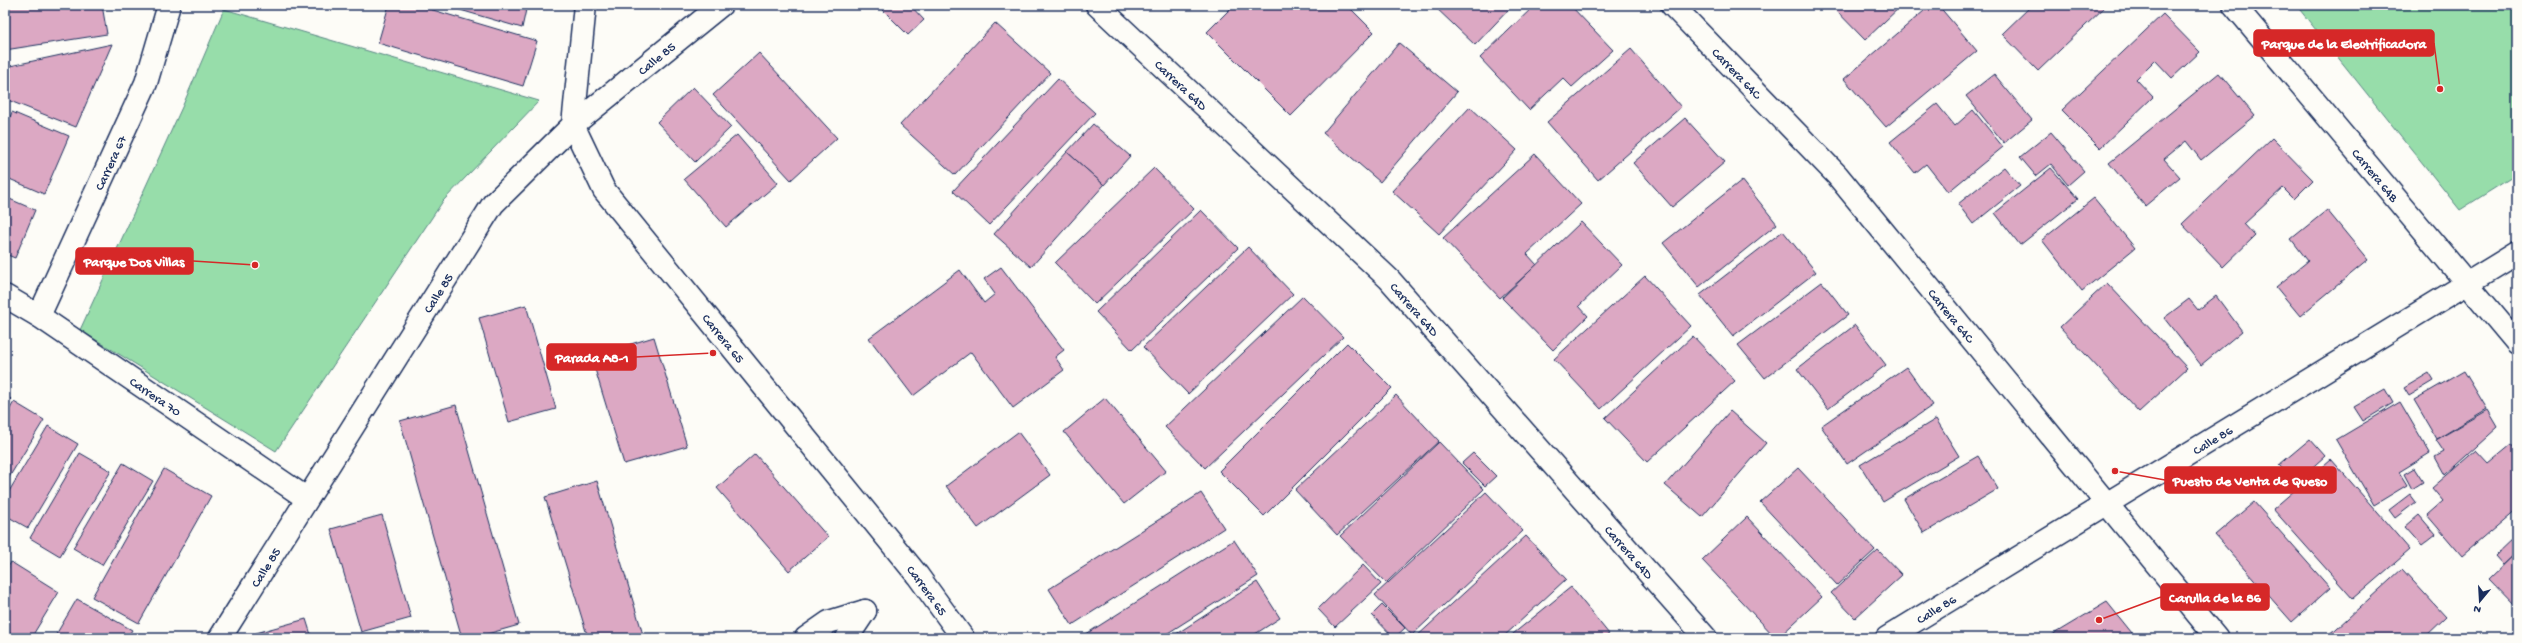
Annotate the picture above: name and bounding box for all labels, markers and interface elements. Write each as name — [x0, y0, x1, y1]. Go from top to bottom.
callout: Parque de la Electrificadora — [2254, 30, 2434, 56]
text: Parque de la Electrificadora — [2261, 37, 2427, 54]
street label: Calle 85 — [636, 40, 679, 79]
street label: Carrera 64C — [1708, 46, 1764, 103]
street label: Carrera 64D — [1151, 58, 1210, 115]
street label: Carrera 67 — [93, 133, 131, 193]
street label: Carrera 64B — [2347, 146, 2401, 206]
callout: Parque Dos Villas — [76, 248, 193, 274]
text: Parque Dos Villas — [83, 255, 185, 272]
street label: Calle 85 — [421, 271, 457, 317]
street label: Carrera 64D — [1386, 280, 1441, 341]
street label: Carrera 64C — [1924, 287, 1977, 347]
street label: Carrera 65 — [698, 312, 747, 367]
callout: Parada A8-1 — [547, 344, 636, 370]
text: Parada A8-1 — [554, 351, 629, 368]
street label: Carrera 70 — [126, 375, 184, 421]
street label: Calle 86 — [2191, 423, 2236, 459]
callout: Puesto de Venta de Queso — [2165, 467, 2336, 493]
text: Puesto de Venta de Queso — [2172, 474, 2328, 491]
street label: Carrera 64D — [1600, 523, 1656, 583]
street label: Calle 85 — [249, 546, 285, 591]
street label: Carrera 65 — [902, 563, 949, 619]
north arrow — [2460, 581, 2500, 621]
callout: Carulla de la 86 — [2161, 584, 2269, 610]
text: Carulla de la 86 — [2168, 591, 2262, 608]
street label: Calle 86 — [1914, 592, 1960, 628]
text: N — [2472, 602, 2483, 615]

